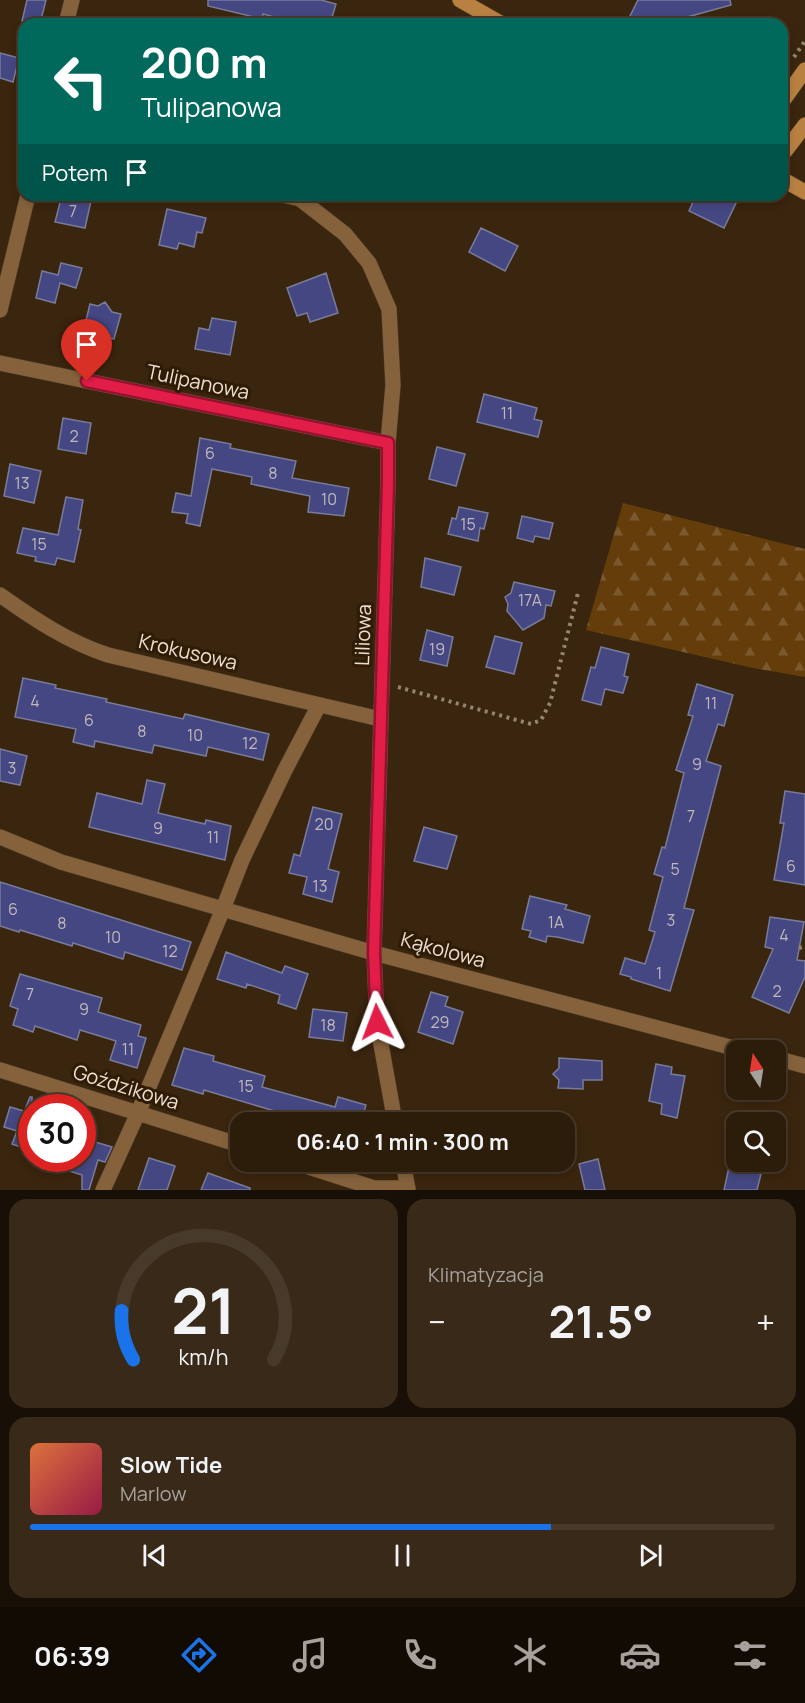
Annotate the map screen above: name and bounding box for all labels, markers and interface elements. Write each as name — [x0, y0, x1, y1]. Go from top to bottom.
text: 200 m — [141, 33, 267, 91]
icon: left — [42, 42, 120, 120]
text: Tulipanowa — [141, 88, 282, 125]
icon: arrive — [120, 156, 153, 189]
text: Potem — [42, 158, 108, 188]
house number: 7 — [69, 200, 77, 222]
pin — [61, 319, 112, 381]
icon: arrive — [70, 328, 103, 361]
street label: Tulipanowa — [144, 357, 252, 406]
house number: 11 — [501, 402, 513, 424]
house number: 2 — [69, 425, 79, 447]
house number: 6 — [205, 442, 215, 464]
house number: 8 — [268, 462, 278, 484]
house number: 13 — [14, 472, 30, 494]
house number: 10 — [321, 488, 337, 510]
house number: 15 — [460, 513, 476, 535]
house number: 15 — [31, 533, 47, 555]
house number: 17A — [518, 589, 542, 611]
street label: Liliowa — [348, 604, 377, 666]
street label: Krokusowa — [136, 627, 240, 676]
house number: 19 — [429, 638, 445, 660]
house number: 4 — [30, 690, 40, 712]
house number: 11 — [705, 692, 717, 714]
house number: 6 — [84, 709, 94, 731]
house number: 8 — [137, 720, 147, 742]
house number: 10 — [187, 724, 203, 746]
house number: 12 — [242, 732, 258, 754]
house number: 9 — [692, 753, 702, 775]
house number: 3 — [8, 757, 16, 779]
house number: 7 — [687, 805, 695, 827]
house number: 20 — [315, 813, 333, 835]
house number: 9 — [153, 817, 163, 839]
house number: 11 — [207, 826, 219, 848]
house number: 6 — [786, 855, 796, 877]
house number: 5 — [670, 858, 680, 880]
house number: 13 — [312, 875, 328, 897]
house number: 6 — [8, 898, 18, 920]
house number: 3 — [667, 909, 675, 931]
house number: 1A — [548, 911, 564, 933]
house number: 8 — [57, 912, 67, 934]
house number: 4 — [779, 924, 789, 946]
street label: Kąkolowa — [398, 925, 488, 974]
house number: 10 — [105, 926, 121, 948]
house number: 12 — [162, 940, 178, 962]
house number: 1 — [656, 962, 662, 984]
house number: 2 — [772, 980, 782, 1002]
house number: 7 — [26, 983, 34, 1005]
position arrow — [345, 990, 409, 1054]
house number: 9 — [79, 998, 89, 1020]
house number: 29 — [430, 1011, 450, 1033]
house number: 18 — [320, 1014, 336, 1036]
house number: 11 — [122, 1038, 134, 1060]
north arrow — [726, 1040, 786, 1100]
map controls — [726, 1040, 786, 1172]
street label: Goździkowa — [70, 1058, 182, 1115]
house number: 15 — [238, 1075, 254, 1097]
speed limit sign: 30 — [18, 1094, 96, 1172]
button: search — [726, 1112, 786, 1172]
text: 06:40 · 1 min · 300 m — [296, 1127, 509, 1157]
text: Klimatyzacja — [428, 1261, 544, 1288]
text: 21 — [171, 1267, 236, 1353]
text: 21.5° — [548, 1290, 653, 1352]
text: − — [428, 1299, 446, 1344]
text: + — [756, 1299, 775, 1344]
text: km/h — [179, 1343, 228, 1372]
text: Slow Tide — [120, 1450, 222, 1480]
text: Marlow — [120, 1480, 187, 1507]
icon: previous — [138, 1539, 171, 1572]
icon: pause — [386, 1539, 419, 1572]
icon: next — [634, 1539, 667, 1572]
icon: directions — [178, 1634, 220, 1676]
icon: music — [289, 1634, 331, 1676]
icon: phone — [399, 1634, 441, 1676]
icon: climate — [509, 1634, 551, 1676]
icon: car — [619, 1634, 661, 1676]
icon: filters — [729, 1634, 771, 1676]
text: 06:39 — [34, 1637, 110, 1674]

